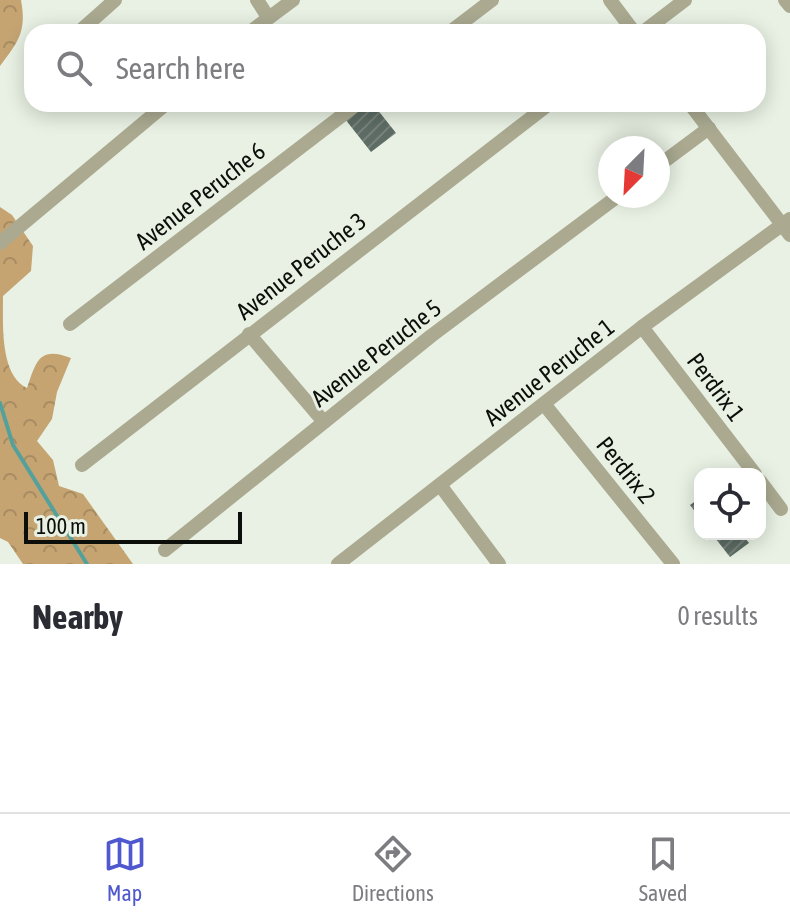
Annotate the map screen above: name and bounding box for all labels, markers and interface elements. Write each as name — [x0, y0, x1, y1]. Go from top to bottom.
search box — [24, 24, 766, 112]
icon: search — [52, 46, 96, 90]
text: Search here — [116, 51, 245, 85]
north arrow — [598, 136, 670, 208]
street label: Avenue Peruche 6 — [130, 137, 270, 255]
street label: Avenue Peruche 3 — [231, 207, 371, 325]
street label: Avenue Peruche 5 — [306, 294, 446, 412]
street label: Avenue Peruche 1 — [479, 313, 619, 431]
street label: Perdrix 1 — [682, 348, 750, 426]
street label: Perdrix 2 — [591, 431, 661, 509]
map controls — [694, 468, 766, 540]
button: locate — [694, 468, 766, 540]
scale bar — [24, 508, 242, 544]
text: 100 m — [36, 513, 86, 539]
text: Nearby — [32, 597, 123, 636]
text: 0 results — [677, 601, 758, 631]
tab: Map — [103, 832, 147, 906]
tab: Directions — [352, 832, 434, 906]
tab: Saved — [639, 832, 687, 906]

